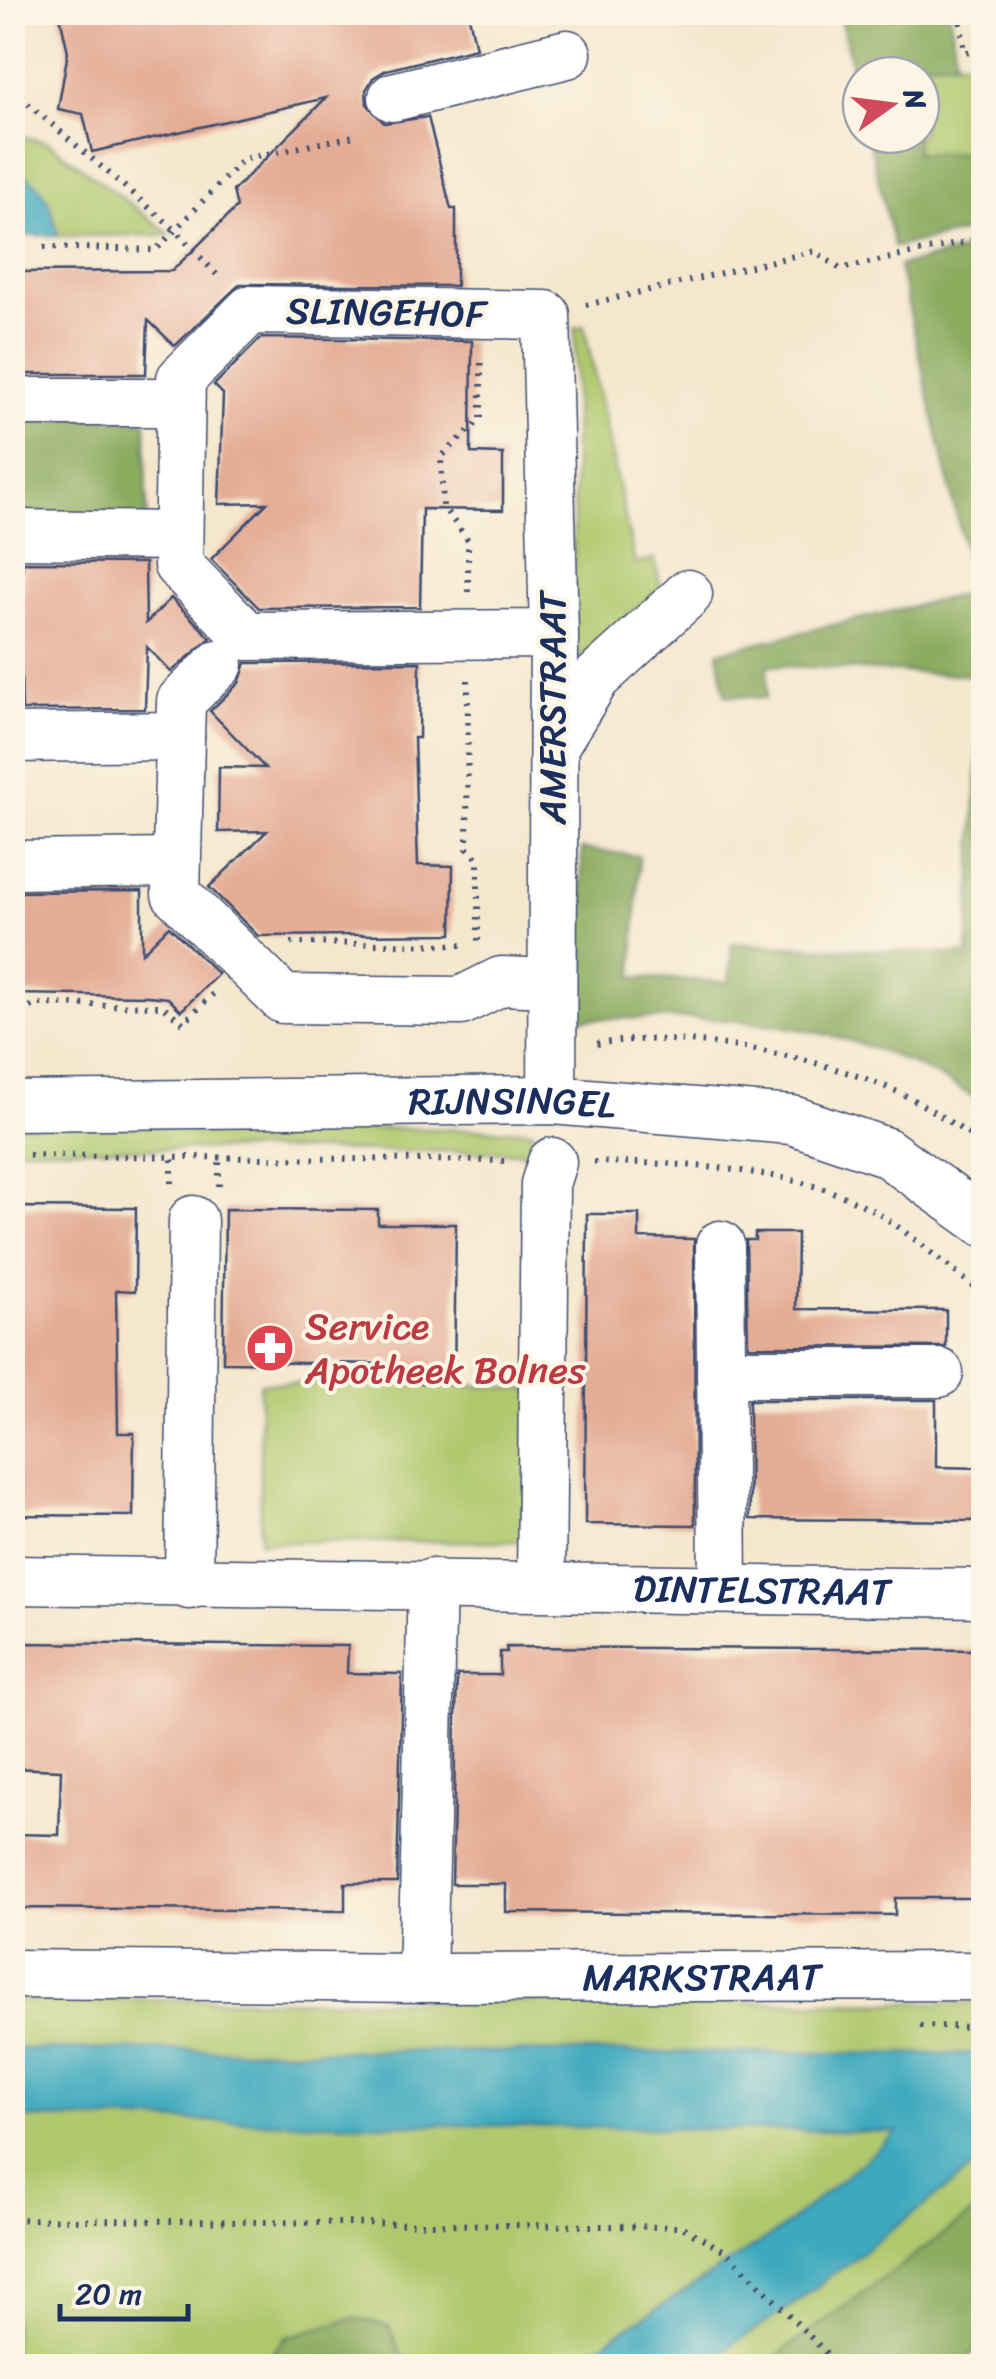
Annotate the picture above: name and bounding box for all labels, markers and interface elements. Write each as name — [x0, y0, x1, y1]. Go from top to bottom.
north arrow — [841, 55, 941, 155]
text: N — [888, 83, 941, 115]
street label: SLINGEHOF — [285, 277, 489, 348]
street label: AMERSTRAAT — [519, 589, 586, 826]
street label: RIJNSINGEL — [408, 1067, 619, 1139]
place label: Service Apotheek Bolnes — [304, 1293, 586, 1404]
pharmacy icon: Service Apotheek Bolnes — [244, 1322, 296, 1374]
street label: DINTELSTRAAT — [633, 1555, 893, 1626]
street label: MARKSTRAAT — [582, 1944, 824, 2011]
scale bar — [60, 2259, 188, 2321]
text: 20 m — [75, 2267, 142, 2321]

